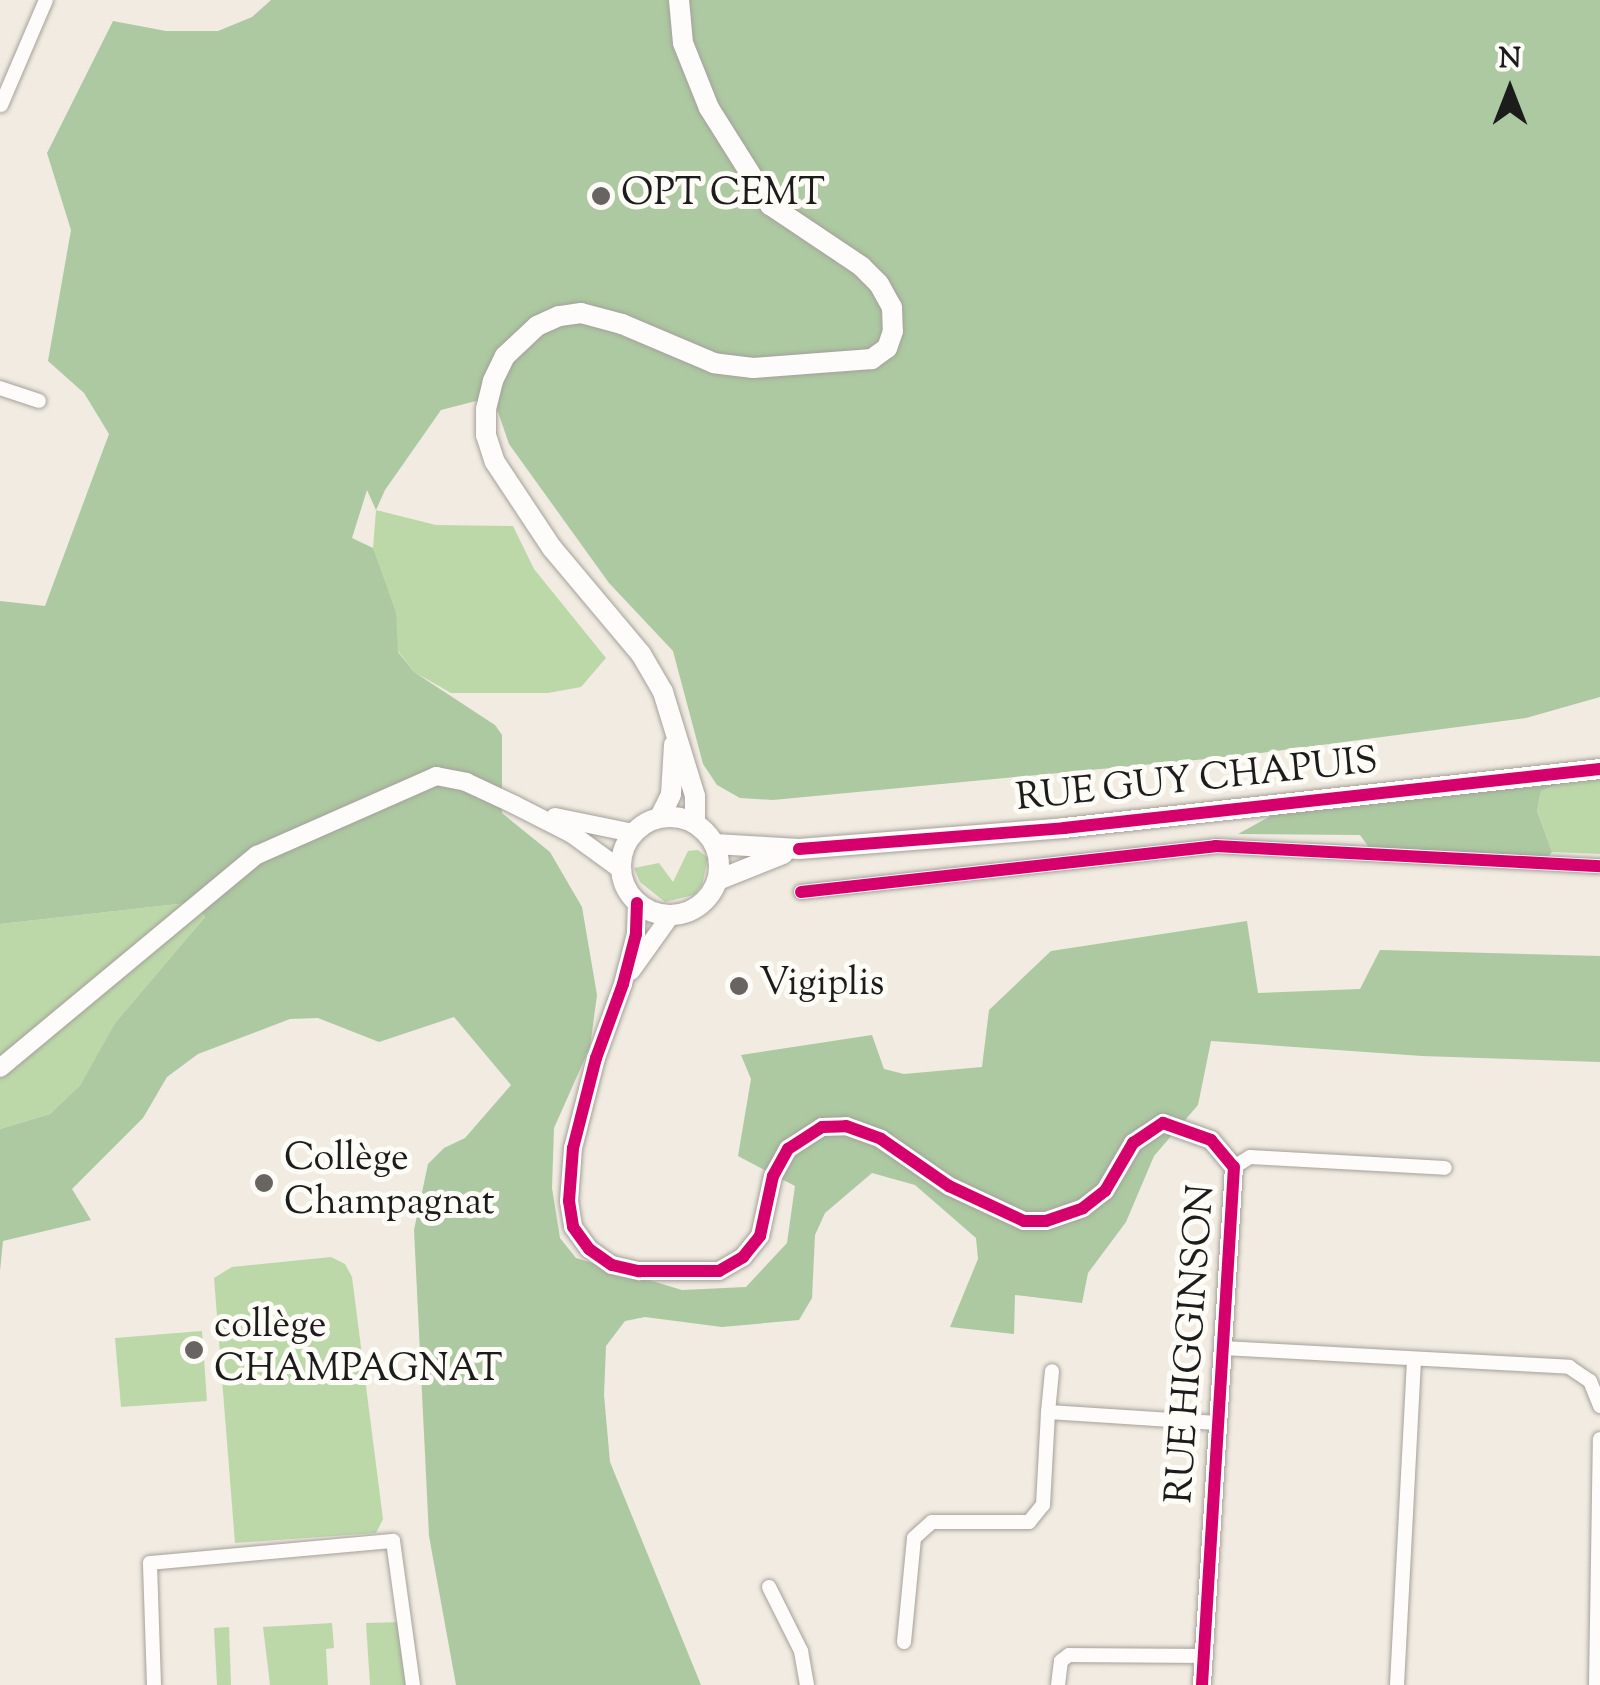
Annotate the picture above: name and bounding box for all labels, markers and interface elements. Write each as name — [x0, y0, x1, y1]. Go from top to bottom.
north arrow — [1460, 40, 1560, 140]
text: N — [1499, 40, 1521, 80]
place label: OPT CEMT — [621, 173, 825, 219]
marker: OPT CEMT — [590, 185, 612, 207]
street label: RUE GUY CHAPUIS — [1014, 740, 1380, 824]
place label: Vigiplis — [759, 963, 884, 1009]
marker: Vigiplis — [728, 975, 750, 997]
place label: Collège Champagnat — [284, 1138, 495, 1228]
marker: Collège Champagnat — [253, 1172, 275, 1194]
street label: RUE HIGGINSON — [1159, 1183, 1227, 1505]
place label: collège CHAMPAGNAT — [214, 1305, 503, 1395]
marker: collège CHAMPAGNAT — [183, 1339, 205, 1361]

